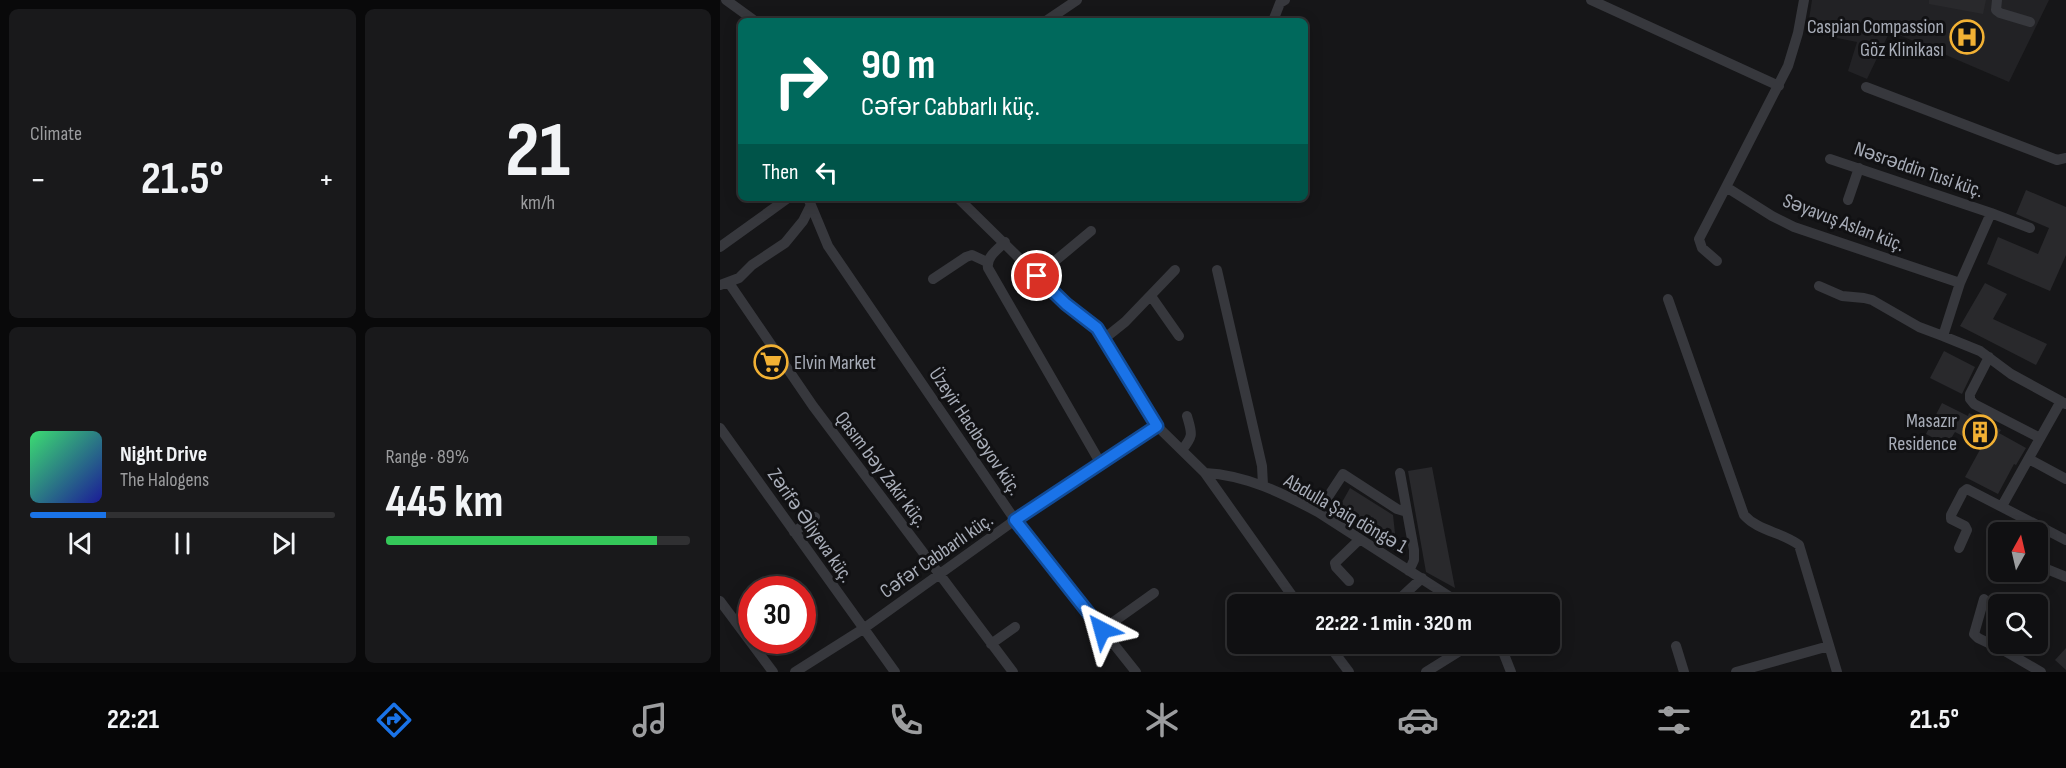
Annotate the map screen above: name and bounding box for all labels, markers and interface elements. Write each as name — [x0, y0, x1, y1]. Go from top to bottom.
place label: Caspian Compassion Göz Klinikası — [1807, 15, 1944, 62]
hospital icon: Caspian Compassion Göz Klinikası — [1949, 19, 1985, 55]
text: 90 m — [861, 40, 935, 91]
icon: right — [762, 42, 840, 120]
text: Cəfər Cabbarlı küç. — [861, 91, 1040, 123]
text: 21 — [505, 105, 570, 198]
text: Climate — [30, 122, 82, 146]
street label: Nəsrəddin Tusi küç. — [1851, 137, 1986, 203]
text: 21.5° — [141, 152, 224, 207]
icon: left — [810, 156, 843, 189]
text: Then — [762, 159, 798, 186]
text: − — [30, 160, 46, 200]
text: + — [318, 160, 335, 200]
street label: Səyavuş Aslan küç. — [1779, 189, 1908, 257]
text: km/h — [520, 191, 555, 215]
pin — [1011, 250, 1062, 301]
icon: arrive — [1020, 259, 1053, 292]
supermarket icon: Elvin Market — [753, 344, 789, 380]
place label: Elvin Market — [794, 351, 876, 375]
street label: Üzeyir Hacıbəyov küç. — [924, 363, 1027, 500]
street label: Qasım bəy Zakir küç. — [830, 407, 933, 532]
place label: Masazır Residence — [1888, 409, 1957, 456]
building icon: Masazır Residence — [1962, 414, 1998, 450]
text: Night Drive — [120, 441, 207, 468]
text: Range · 89% — [386, 445, 469, 469]
street label: Zərifə Əliyeva küç. — [762, 464, 858, 587]
text: The Halogens — [120, 468, 209, 492]
street label: Abdulla Şaiq döngə 1 — [1279, 468, 1411, 559]
text: 445 km — [386, 475, 503, 530]
street label: Cəfər Cabbarlı küç. — [875, 508, 998, 604]
north arrow — [1988, 522, 2048, 582]
map controls — [1988, 522, 2048, 654]
icon: previous — [64, 527, 97, 560]
icon: pause — [166, 527, 199, 560]
icon: next — [267, 527, 300, 560]
speed limit sign: 30 — [738, 576, 816, 654]
button: search — [1988, 594, 2048, 654]
position arrow — [1070, 598, 1134, 662]
text: 22:22 · 1 min · 320 m — [1315, 610, 1472, 637]
icon: directions — [373, 699, 415, 741]
icon: music — [629, 699, 671, 741]
icon: phone — [885, 699, 927, 741]
icon: climate — [1141, 699, 1183, 741]
icon: car — [1397, 699, 1439, 741]
icon: filters — [1653, 699, 1695, 741]
text: 22:21 — [107, 704, 159, 736]
text: 21.5° — [1909, 704, 1959, 736]

